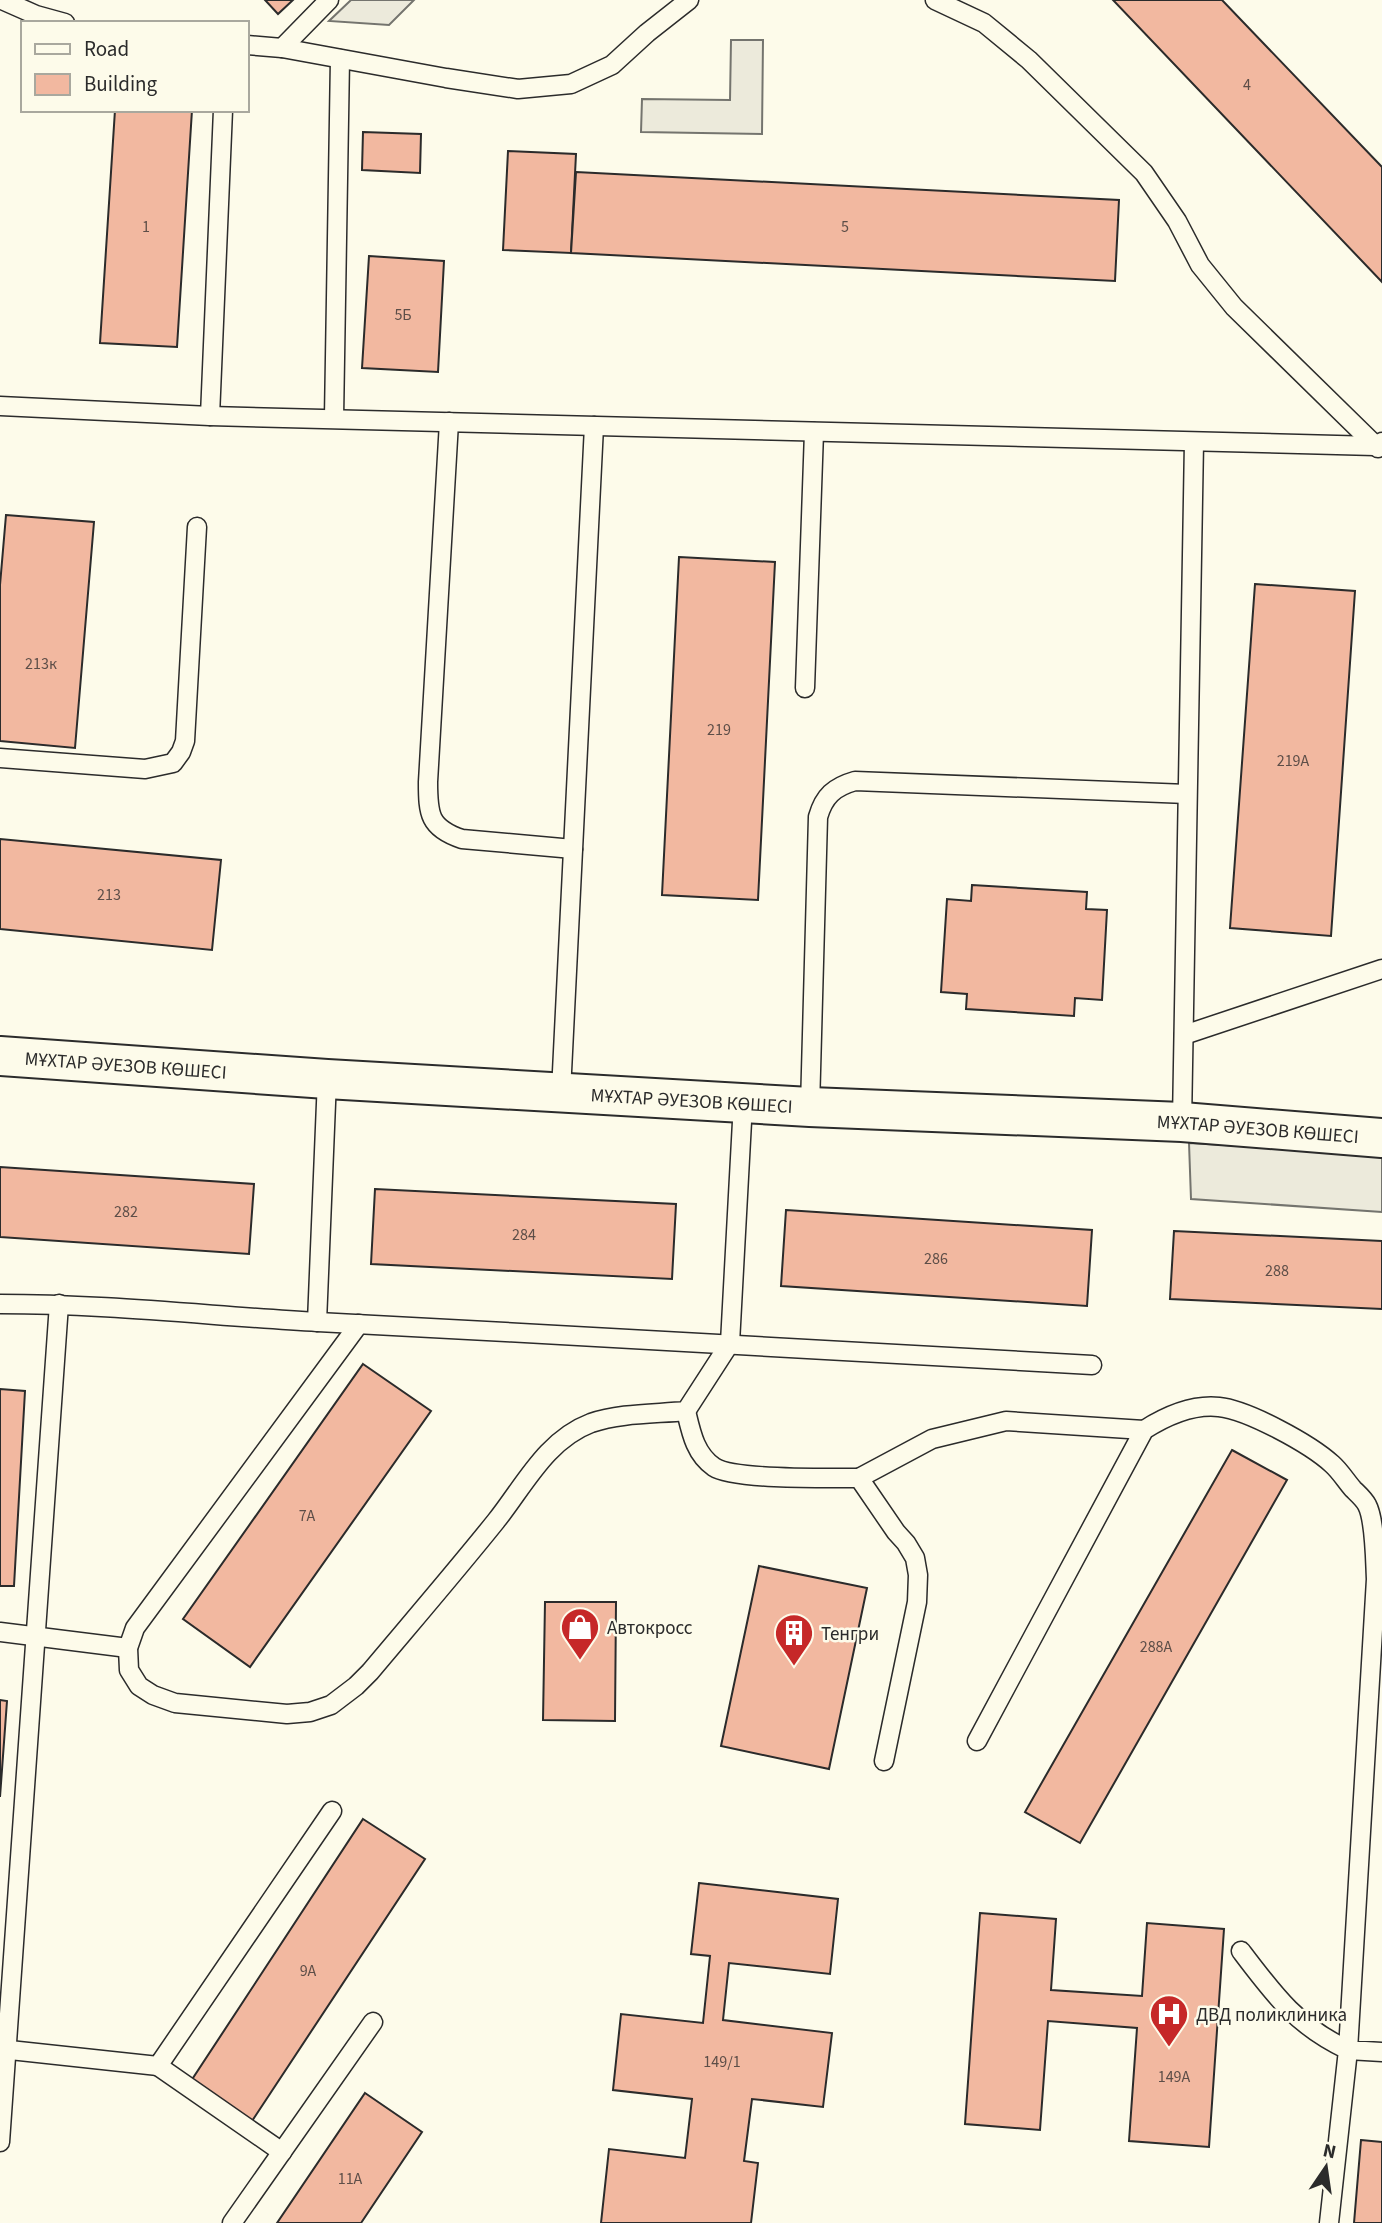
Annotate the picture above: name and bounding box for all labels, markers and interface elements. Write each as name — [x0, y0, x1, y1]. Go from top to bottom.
legend — [21, 21, 248, 112]
text: Road — [84, 34, 129, 64]
text: Building — [84, 69, 158, 99]
house number: 4 — [1243, 74, 1251, 96]
house number: 1 — [142, 216, 150, 238]
house number: 5 — [841, 216, 849, 238]
house number: 5Б — [394, 304, 412, 326]
house number: 213к — [25, 653, 57, 675]
house number: 219 — [707, 719, 731, 741]
house number: 219А — [1277, 750, 1310, 772]
house number: 213 — [97, 884, 121, 906]
street label: МҰХТАР ӘУЕЗОВ КӨШЕСІ — [24, 1046, 227, 1087]
street label: МҰХТАР ӘУЕЗОВ КӨШЕСІ — [590, 1082, 793, 1121]
street label: МҰХТАР ӘУЕЗОВ КӨШЕСІ — [1156, 1109, 1360, 1151]
house number: 282 — [114, 1201, 138, 1223]
house number: 284 — [512, 1224, 536, 1246]
house number: 286 — [924, 1248, 948, 1270]
house number: 288 — [1265, 1260, 1289, 1282]
house number: 7А — [299, 1505, 316, 1527]
shop icon: Автокросс — [559, 1606, 601, 1661]
building icon: Тенгри — [773, 1612, 815, 1667]
place label: Автокросс — [607, 1615, 693, 1642]
place label: Тенгри — [821, 1621, 879, 1648]
house number: 288А — [1140, 1636, 1173, 1658]
house number: 9А — [300, 1960, 317, 1982]
hospital icon: ДВД поликлиника — [1148, 1993, 1190, 2048]
place label: ДВД поликлиника — [1196, 2002, 1347, 2029]
house number: 149/1 — [703, 2051, 741, 2073]
house number: 149А — [1158, 2066, 1191, 2088]
north arrow — [1291, 2132, 1361, 2202]
text: N — [1320, 2137, 1339, 2166]
house number: 11А — [338, 2168, 363, 2190]

